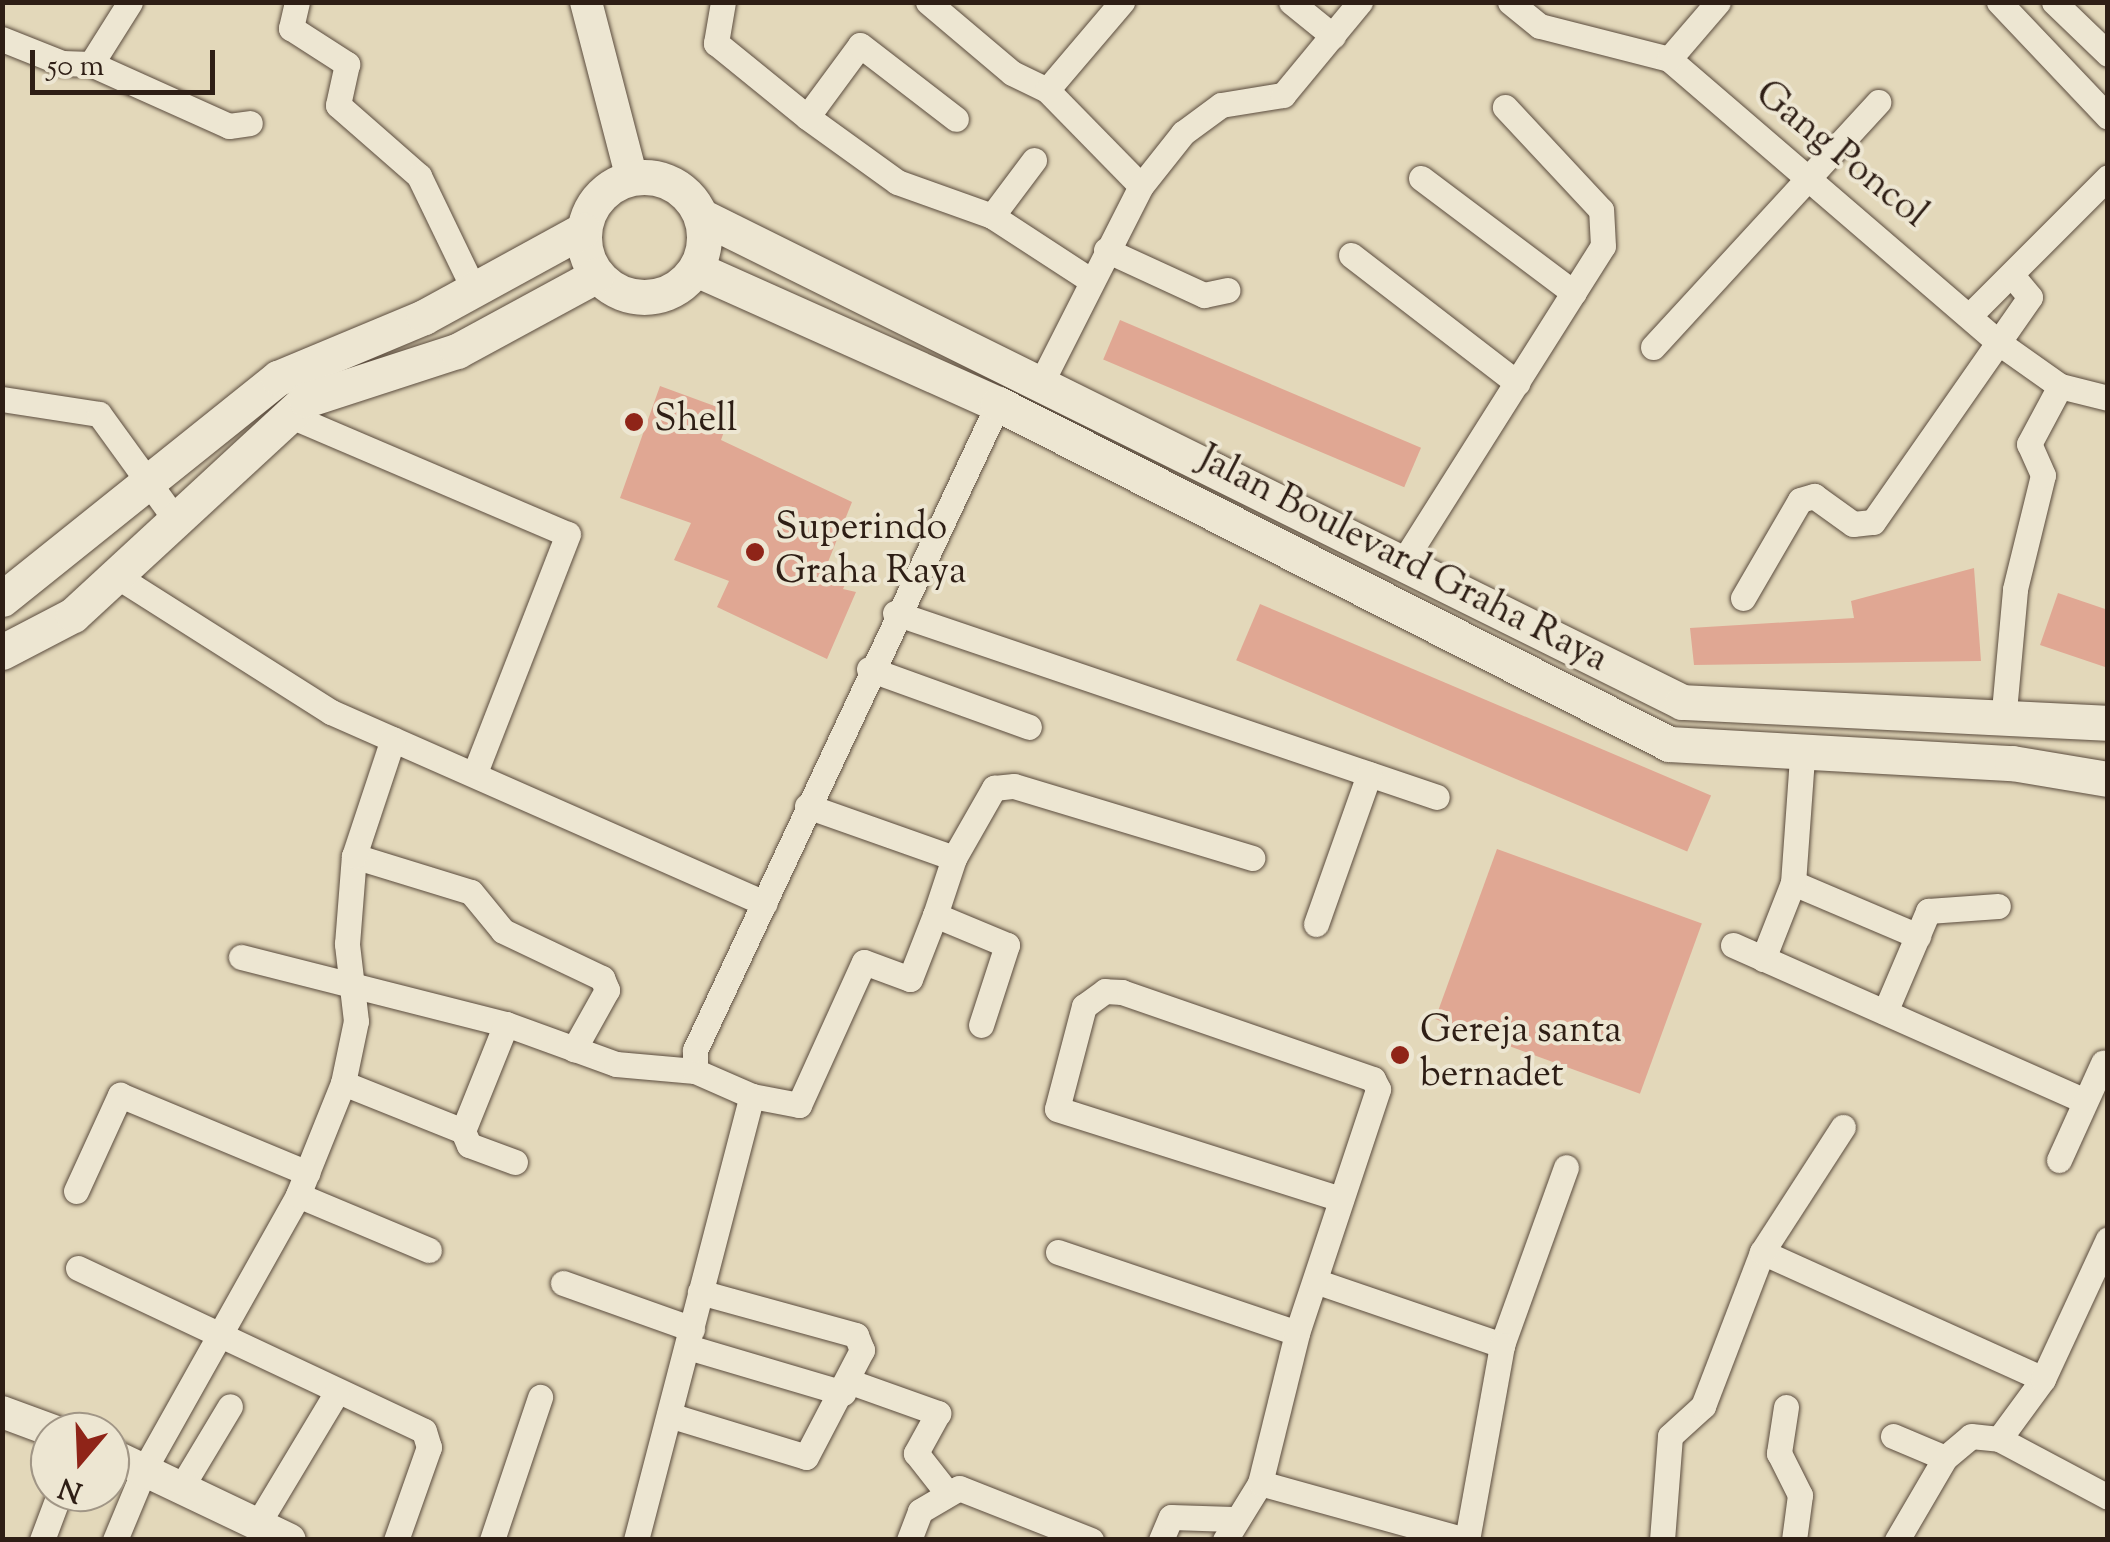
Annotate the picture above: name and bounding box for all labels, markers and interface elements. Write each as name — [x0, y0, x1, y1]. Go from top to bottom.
scale bar — [35, 30, 220, 92]
text: 50 m — [47, 46, 104, 89]
street label: Gang Poncol — [1745, 73, 1935, 239]
place label: Shell — [654, 399, 737, 445]
marker: Shell — [623, 411, 645, 433]
street label: Jalan Boulevard Graha Raya — [1190, 438, 1614, 684]
place label: Superindo Graha Raya — [775, 507, 966, 596]
marker: Superindo Graha Raya — [744, 541, 766, 563]
place label: Gereja santa bernadet — [1420, 1010, 1622, 1100]
marker: Gereja santa bernadet — [1389, 1044, 1411, 1066]
north arrow — [30, 1412, 130, 1512]
text: N — [54, 1466, 88, 1511]

